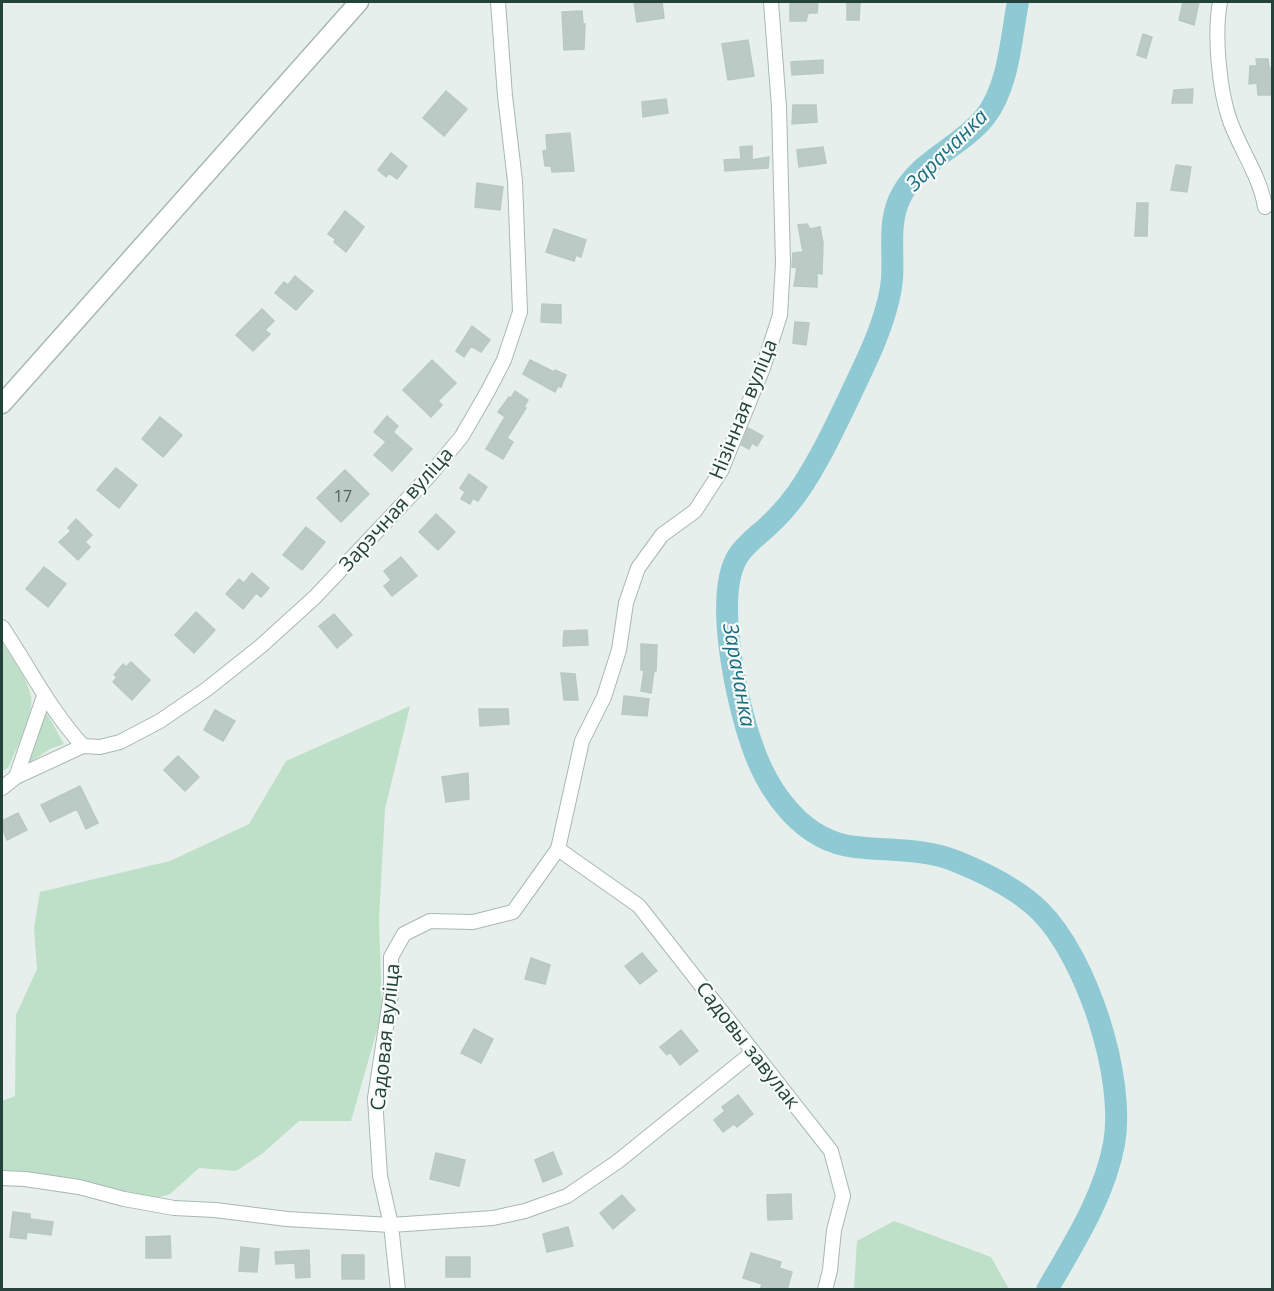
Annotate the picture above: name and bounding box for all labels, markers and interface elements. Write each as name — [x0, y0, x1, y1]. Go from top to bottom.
water label: Зарачанка — [898, 102, 993, 197]
street label: Нізінная вуліца — [702, 335, 783, 483]
street label: Зарэчная вуліца — [332, 441, 459, 577]
house number: 17 — [334, 485, 352, 507]
water label: Зарачанка — [717, 620, 763, 729]
street label: Садовая вуліца — [363, 962, 406, 1112]
street label: Садовы завулак — [690, 976, 807, 1114]

